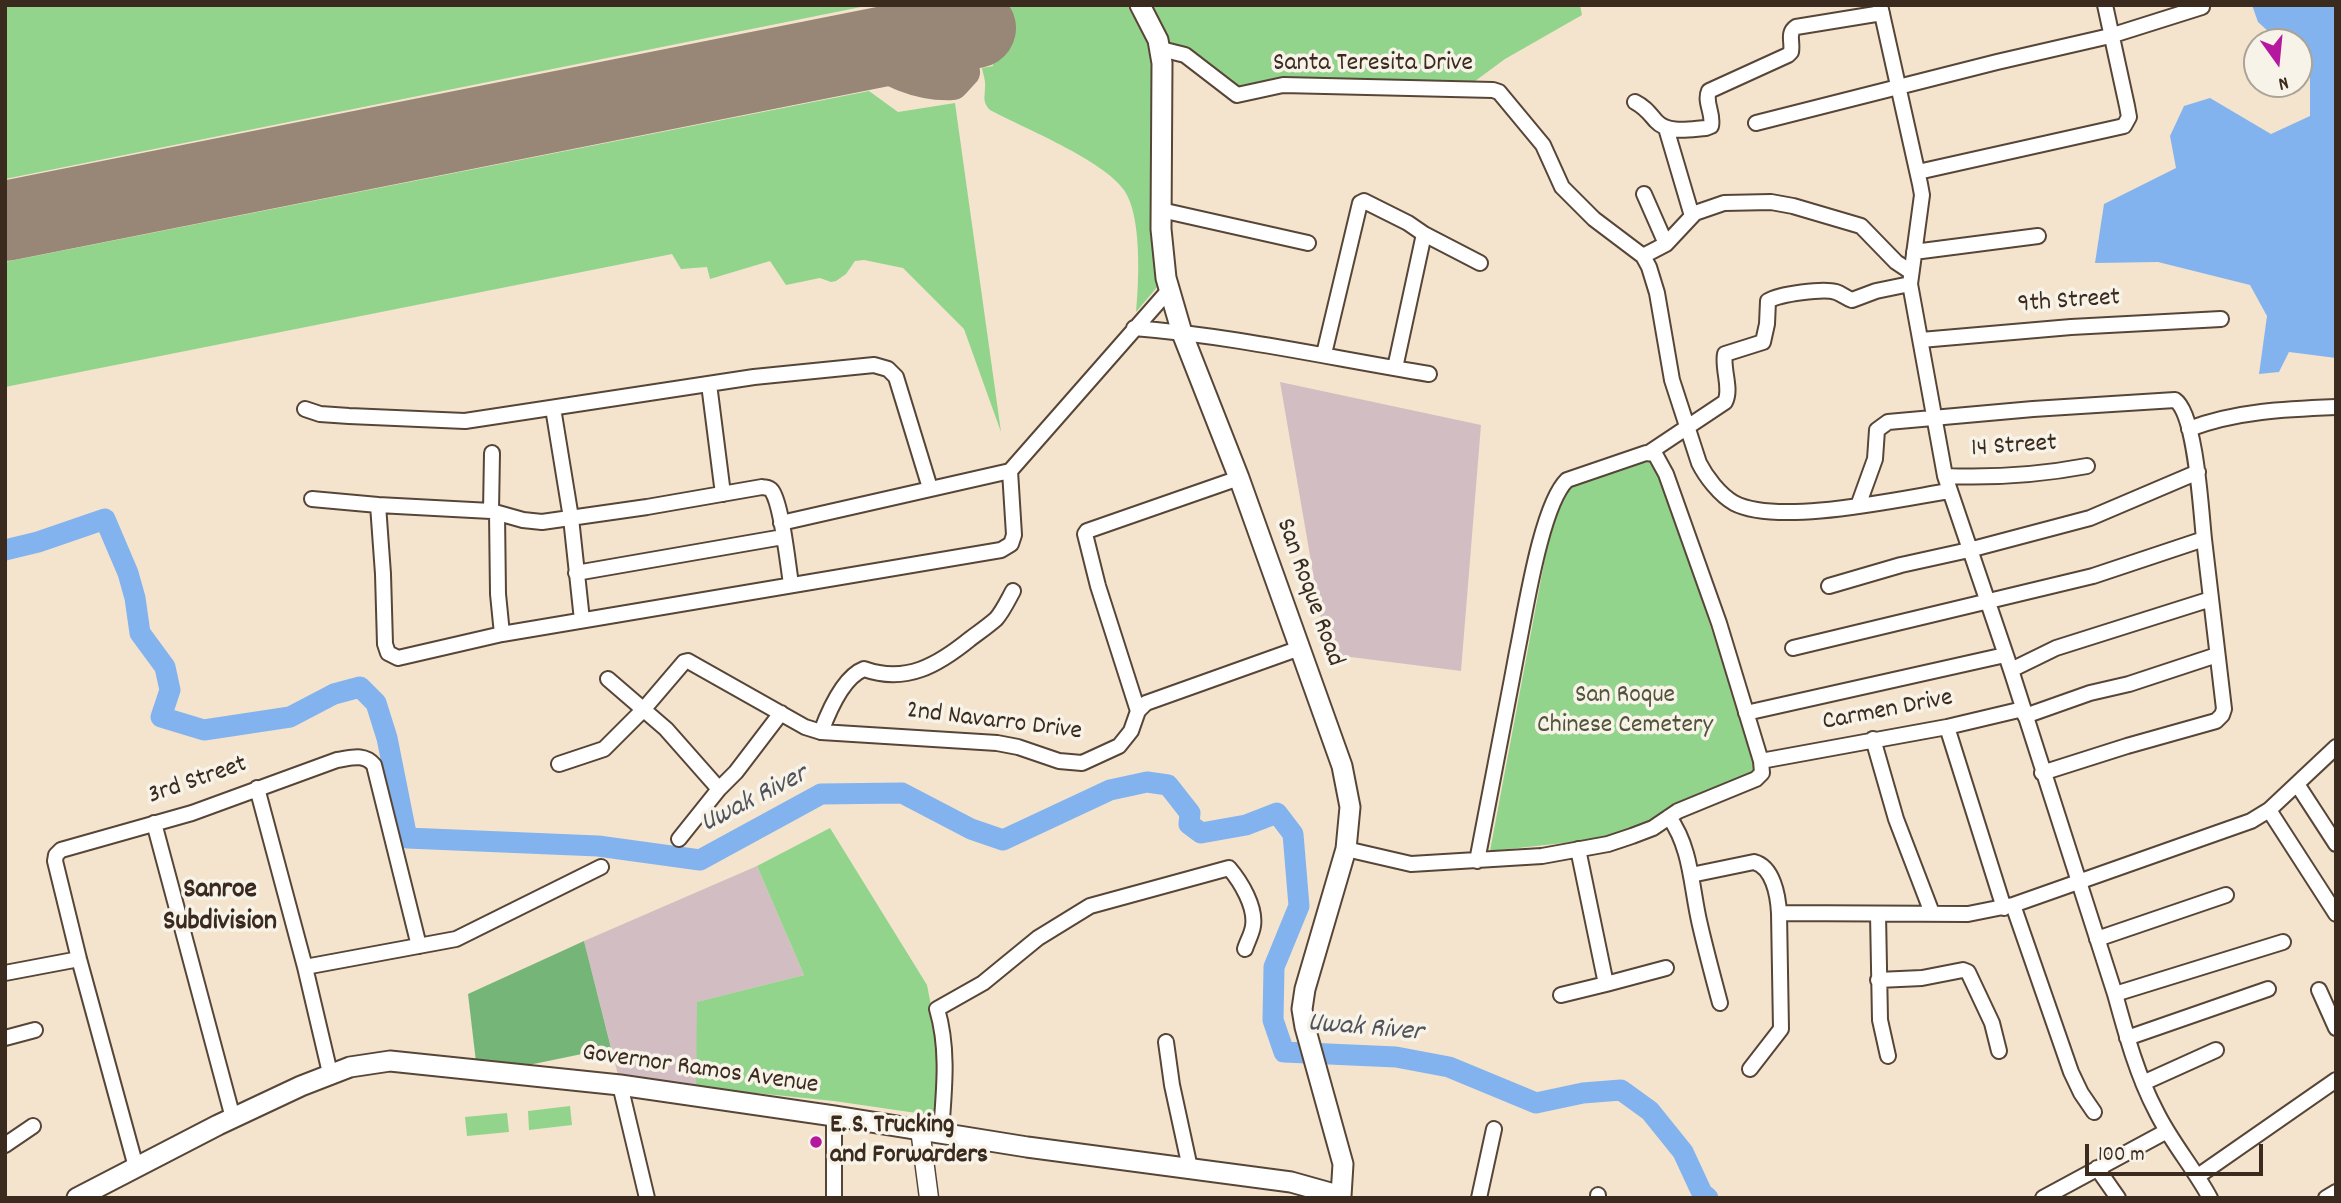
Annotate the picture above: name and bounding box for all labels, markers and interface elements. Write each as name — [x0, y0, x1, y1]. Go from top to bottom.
north arrow — [2243, 28, 2313, 98]
street label: Santa Teresita Drive — [1273, 49, 1473, 81]
text: N — [2275, 68, 2291, 96]
street label: 9th Street — [2017, 284, 2121, 322]
street label: 14 Street — [1970, 429, 2058, 467]
street label: San Roque Road — [1267, 515, 1349, 671]
park label: San Roque Chinese Cemetery — [1537, 681, 1713, 742]
street label: Carmen Drive — [1820, 684, 1956, 740]
street label: 2nd Navarro Drive — [904, 697, 1084, 749]
street label: 3rd Street — [144, 751, 252, 813]
water label: Uwak River — [696, 760, 814, 842]
district label: Sanroe Subdivision — [163, 875, 277, 941]
water label: Uwak River — [1306, 1008, 1424, 1052]
street label: Governor Ramos Avenue — [580, 1039, 820, 1103]
place label: E. S. Trucking and Forwarders — [830, 1111, 988, 1172]
scale bar — [2089, 1130, 2268, 1174]
marker: E. S. Trucking and Forwarders — [808, 1134, 824, 1150]
text: 100 m — [2098, 1141, 2145, 1171]

